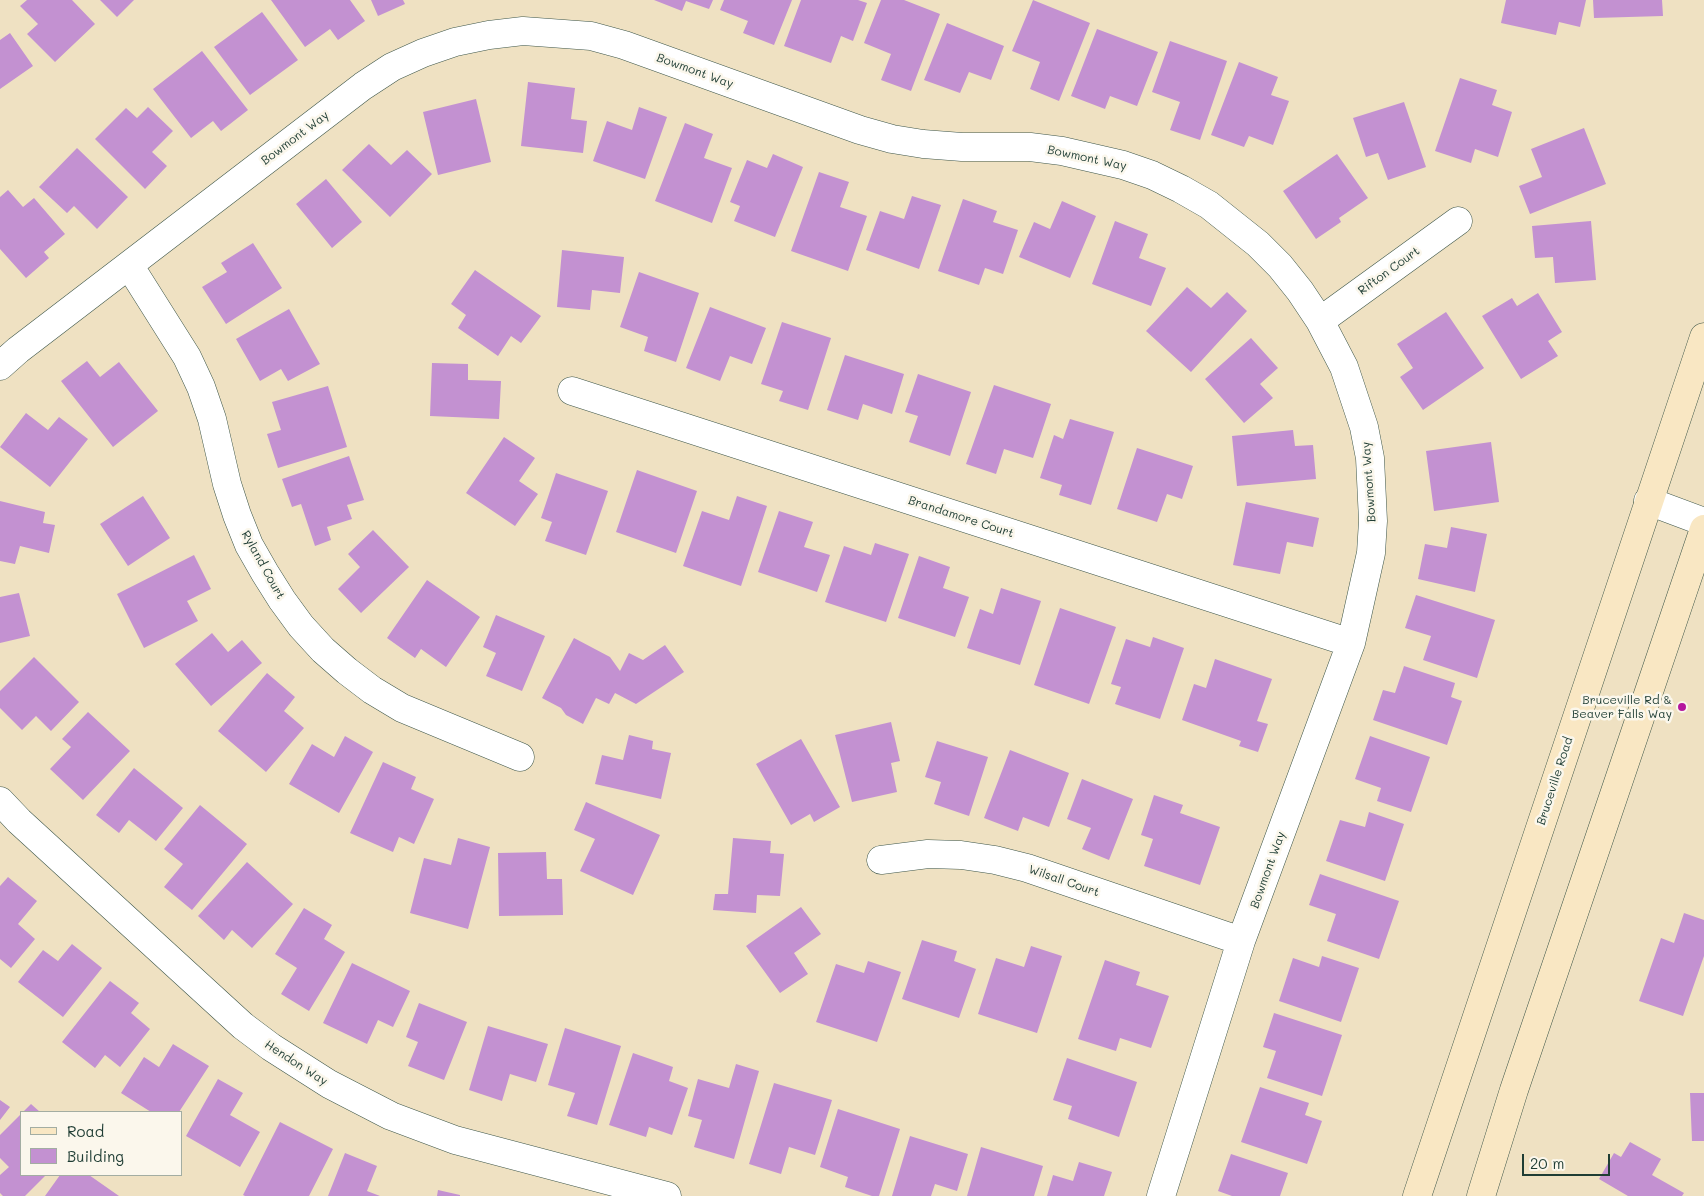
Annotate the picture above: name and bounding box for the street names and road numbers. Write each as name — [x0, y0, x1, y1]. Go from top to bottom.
street label: Bowmont Way — [655, 50, 735, 92]
street label: Bowmont Way — [258, 108, 332, 168]
street label: Bowmont Way — [1046, 143, 1128, 173]
street label: Rifton Court — [1355, 244, 1423, 298]
street label: Bowmont Way — [1359, 441, 1379, 523]
street label: Brandamore Court — [906, 493, 1016, 541]
street label: Ryland Court — [238, 528, 288, 602]
street label: Bruceville Road — [1534, 735, 1576, 827]
street label: Bowmont Way — [1247, 830, 1289, 910]
street label: Wilsall Court — [1027, 862, 1101, 900]
street label: Hendon Way — [262, 1037, 330, 1089]

